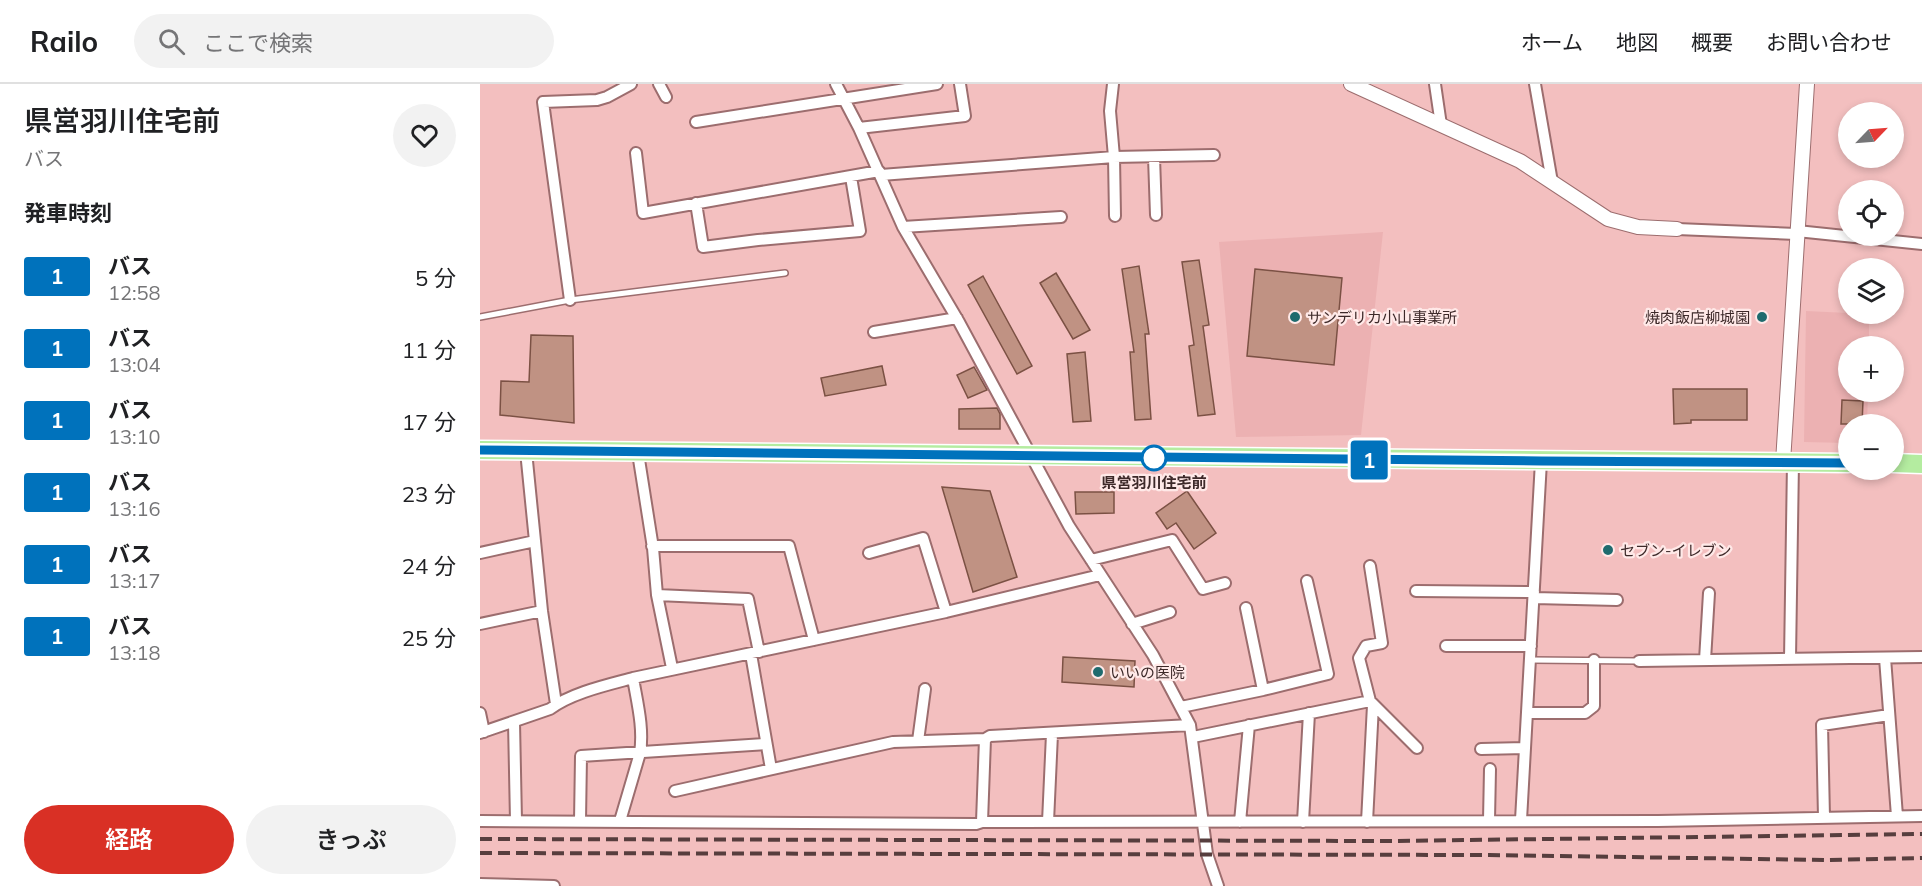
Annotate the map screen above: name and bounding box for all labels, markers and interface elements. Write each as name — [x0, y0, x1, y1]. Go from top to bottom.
search box — [134, 14, 554, 68]
text: Railo — [30, 24, 98, 59]
icon: search — [155, 25, 188, 58]
text: ここで検索 — [203, 29, 313, 57]
text: ホーム — [1521, 29, 1583, 55]
text: 地図 — [1616, 29, 1658, 55]
text: 概要 — [1691, 29, 1733, 55]
text: お問い合わせ — [1766, 29, 1892, 55]
north arrow — [1838, 102, 1904, 168]
map controls — [1838, 102, 1904, 480]
text: 県営羽川住宅前 — [24, 103, 220, 138]
button: heart — [393, 104, 456, 167]
text: バス — [24, 146, 64, 171]
button: locate — [1838, 180, 1904, 246]
text: 発車時刻 — [24, 199, 112, 227]
text: バス — [108, 252, 152, 280]
button: layers — [1838, 258, 1904, 324]
text: 1 — [51, 263, 63, 289]
text: 5 分 — [415, 264, 456, 292]
text: 12:58 — [108, 280, 161, 305]
place label: サンデリカ小山事業所 — [1307, 308, 1457, 327]
place label: 焼肉飯店柳城園 — [1645, 308, 1750, 327]
marker: サンデリカ小山事業所 — [1288, 310, 1302, 324]
marker: 焼肉飯店柳城園 — [1755, 310, 1769, 324]
text: バス — [108, 324, 152, 352]
text: 1 — [51, 335, 63, 361]
text: 11 分 — [402, 336, 456, 364]
button: + — [1838, 336, 1904, 402]
text: 13:04 — [108, 352, 161, 377]
text: バス — [108, 396, 152, 424]
text: 1 — [51, 407, 63, 433]
text: 17 分 — [402, 408, 456, 436]
button: − — [1838, 414, 1904, 480]
text: 13:10 — [108, 424, 161, 449]
line badge: 1 — [1350, 440, 1388, 479]
marker: 県営羽川住宅前 — [1141, 445, 1167, 471]
text: 1 — [1363, 447, 1375, 473]
text: バス — [108, 468, 152, 496]
place label: 県営羽川住宅前 — [1101, 473, 1207, 492]
text: 1 — [51, 479, 63, 505]
text: 23 分 — [402, 480, 456, 508]
text: 13:16 — [108, 496, 161, 521]
text: バス — [108, 540, 152, 568]
place label: セブン-イレブン — [1620, 541, 1731, 560]
marker: セブン-イレブン — [1601, 543, 1615, 557]
text: 1 — [51, 551, 63, 577]
text: 24 分 — [402, 552, 456, 580]
text: 13:17 — [108, 568, 161, 593]
text: バス — [108, 612, 152, 640]
text: 1 — [51, 623, 63, 649]
text: 25 分 — [402, 624, 456, 652]
text: 13:18 — [108, 640, 161, 665]
place label: いいの医院 — [1110, 663, 1185, 682]
marker: いいの医院 — [1091, 665, 1105, 679]
button: 経路 — [24, 805, 234, 874]
button: きっぷ — [246, 805, 456, 874]

